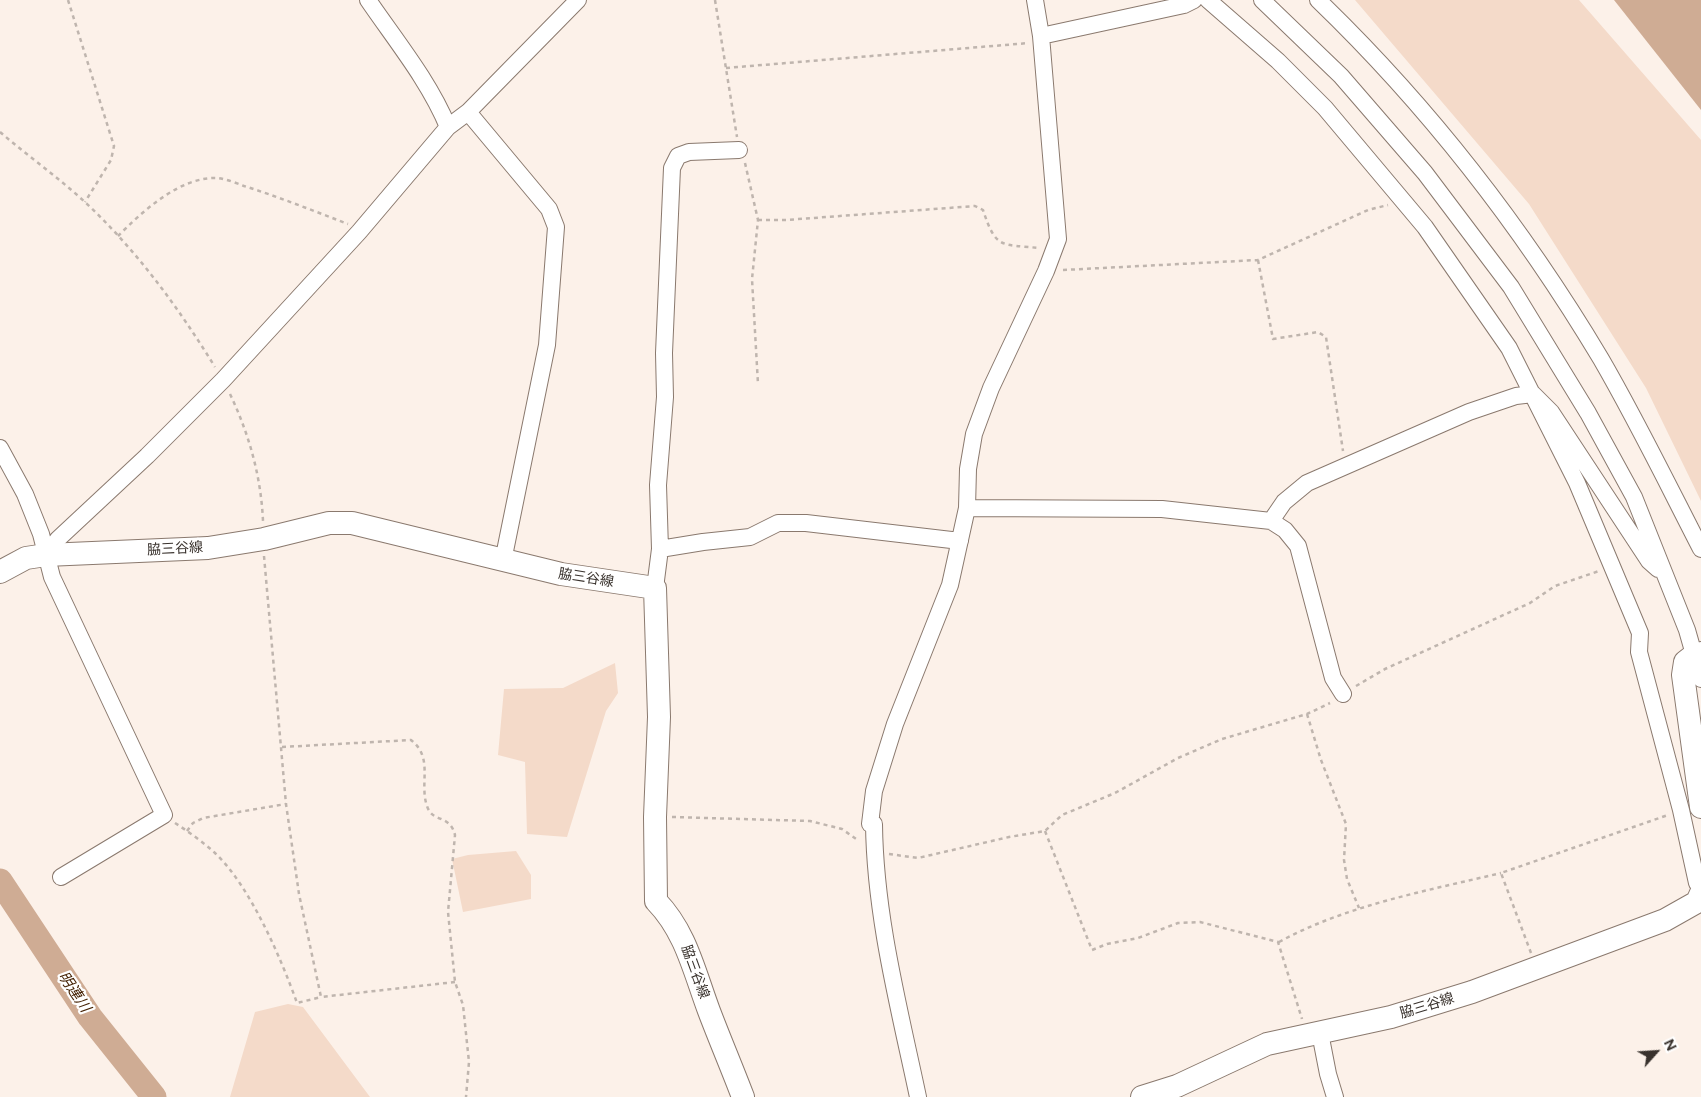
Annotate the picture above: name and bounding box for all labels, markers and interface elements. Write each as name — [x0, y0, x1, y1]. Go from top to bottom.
street label: 脇三谷線 — [147, 539, 203, 559]
street label: 脇三谷線 — [557, 565, 615, 591]
street label: 脇三谷線 — [678, 943, 712, 1001]
water label: 明連川 — [54, 968, 94, 1016]
street label: 脇三谷線 — [1398, 990, 1456, 1022]
north arrow — [1631, 1027, 1681, 1077]
text: N — [1660, 1037, 1680, 1054]

